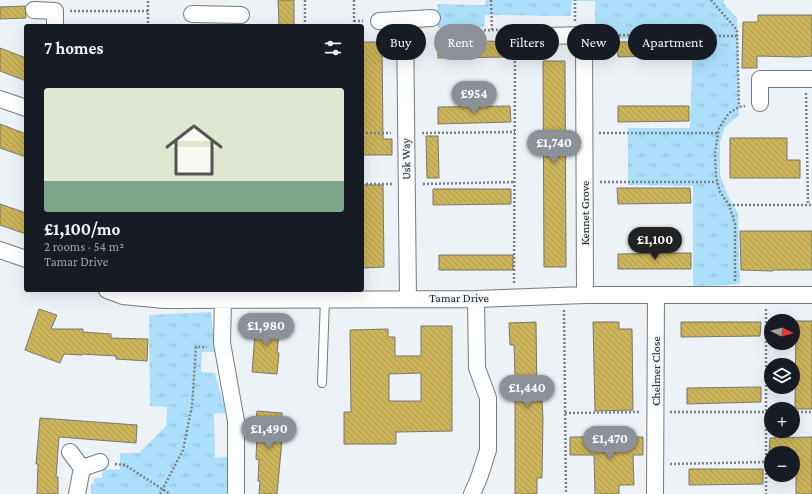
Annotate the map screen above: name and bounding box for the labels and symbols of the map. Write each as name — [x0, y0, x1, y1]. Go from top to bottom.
pin: £954 — [450, 81, 498, 115]
pin: £1,740 — [521, 130, 587, 164]
street label: Usk Way — [399, 138, 413, 180]
street label: Kennet Grove — [578, 181, 592, 245]
pin: £1,100 — [622, 227, 688, 261]
street label: Tamar Drive — [429, 291, 489, 305]
pin: £1,980 — [233, 313, 299, 347]
north arrow — [764, 314, 800, 350]
street label: Chelmer Close — [649, 336, 663, 406]
pin: £1,440 — [494, 375, 560, 409]
pin: £1,490 — [236, 416, 302, 450]
pin: £1,470 — [577, 426, 643, 460]

